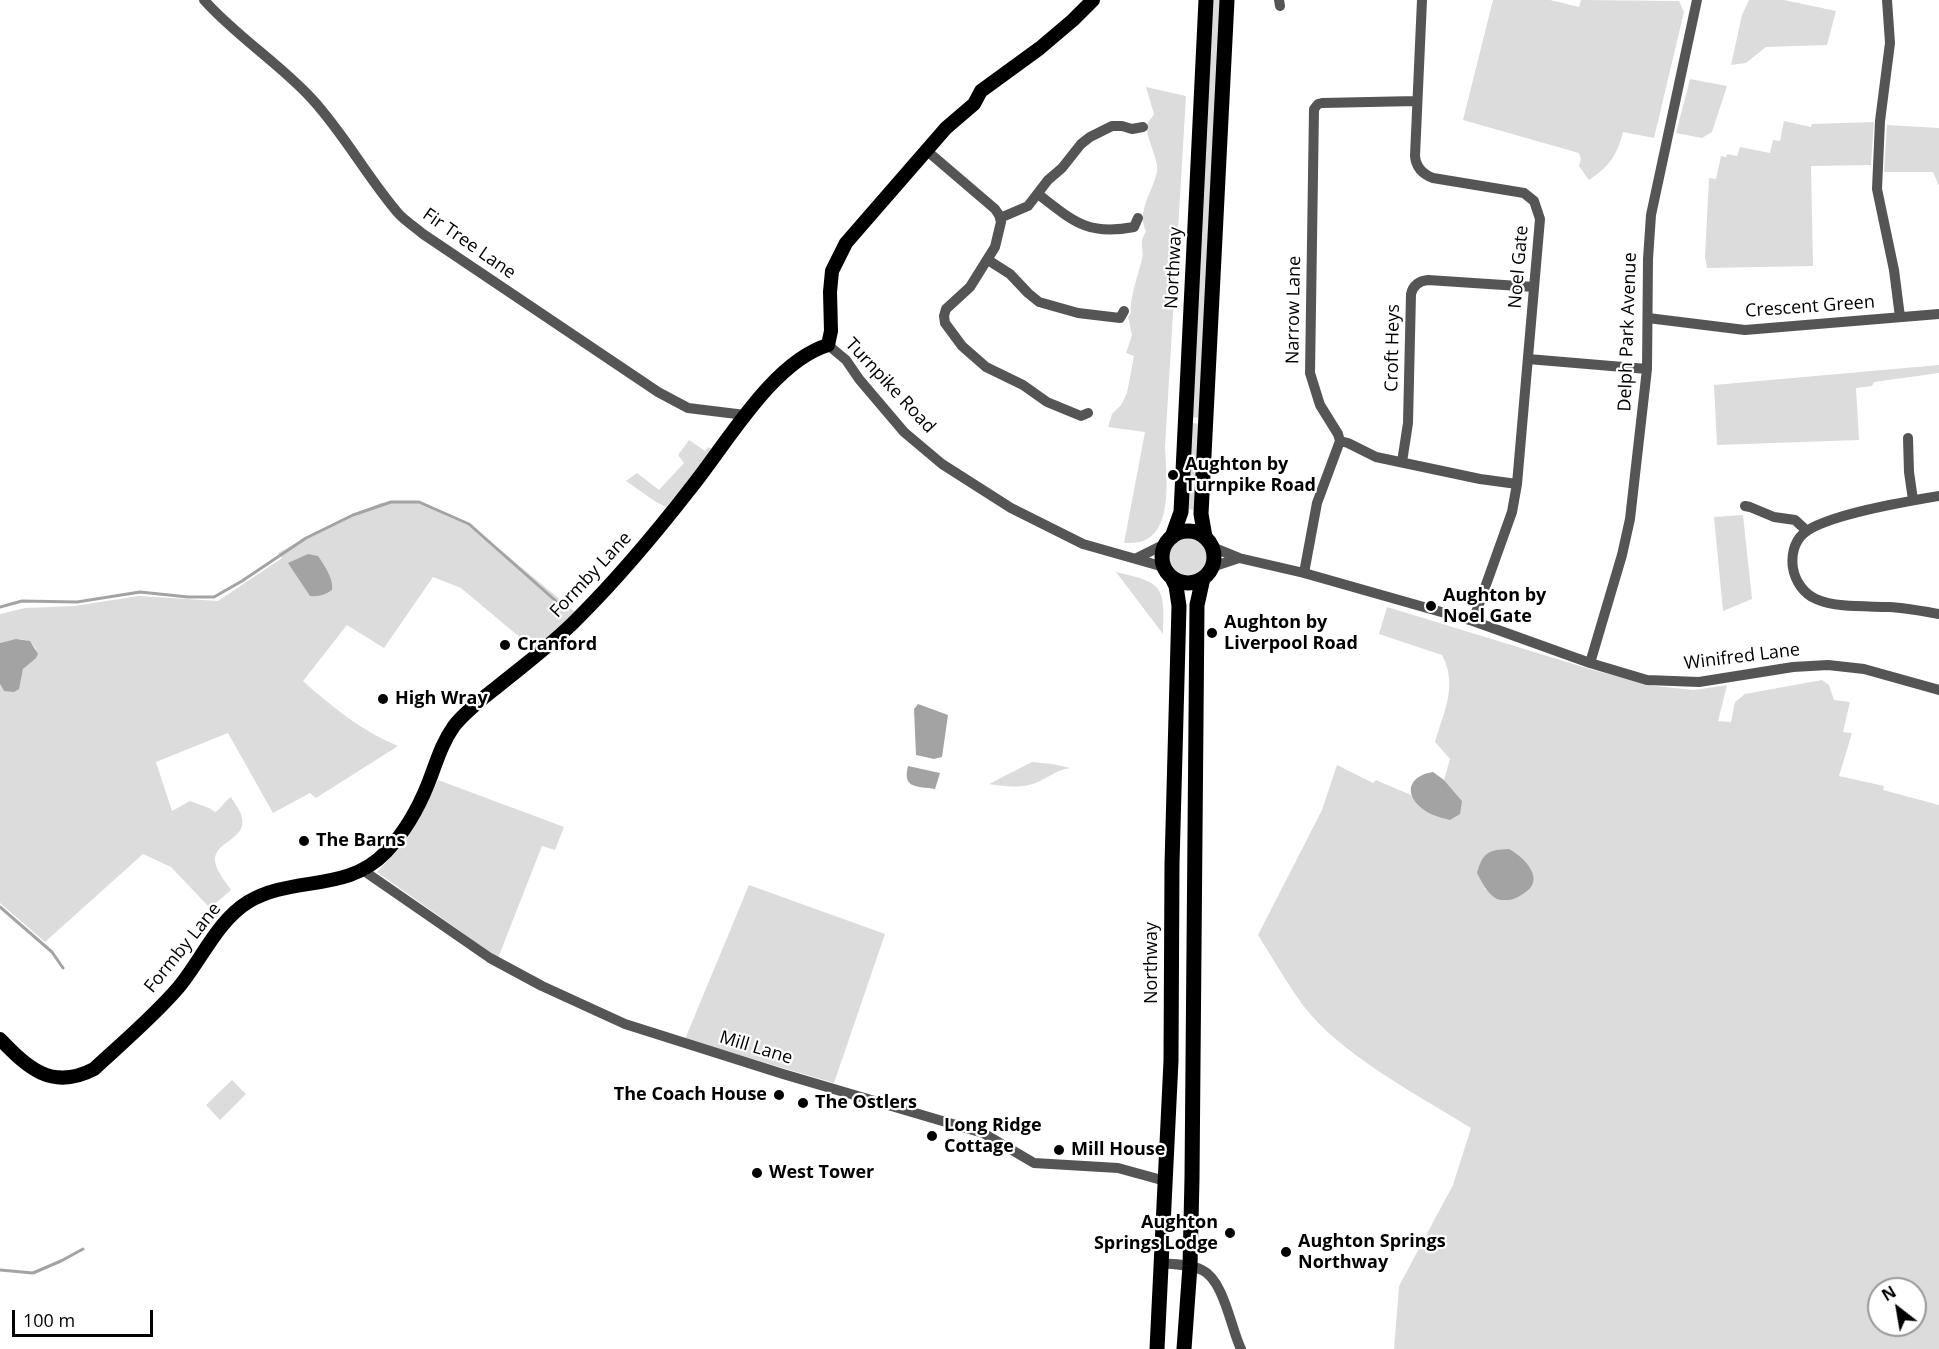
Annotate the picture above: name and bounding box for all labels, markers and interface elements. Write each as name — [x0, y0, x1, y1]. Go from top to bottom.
street label: Fir Tree Lane — [418, 204, 520, 284]
street label: Noel Gate — [1505, 225, 1533, 309]
street label: Northway — [1161, 226, 1187, 310]
street label: Delph Park Avenue — [1614, 252, 1642, 412]
street label: Narrow Lane — [1282, 256, 1306, 364]
street label: Crescent Green — [1744, 292, 1876, 322]
street label: Croft Heys — [1381, 304, 1405, 392]
street label: Turnpike Road — [840, 334, 940, 438]
place label: Aughton by Turnpike Road — [1185, 454, 1316, 496]
marker: Aughton by Turnpike Road — [1166, 468, 1180, 482]
street label: Formby Lane — [546, 528, 636, 622]
place label: Aughton by Noel Gate — [1443, 585, 1546, 628]
marker: Aughton by Noel Gate — [1424, 599, 1438, 613]
place label: Aughton by Liverpool Road — [1224, 612, 1358, 654]
marker: Aughton by Liverpool Road — [1205, 626, 1219, 640]
place label: Cranford — [517, 634, 597, 656]
marker: Cranford — [498, 638, 512, 652]
street label: Winifred Lane — [1683, 639, 1801, 675]
place label: High Wray — [395, 688, 488, 710]
marker: High Wray — [376, 692, 390, 706]
place label: The Barns — [316, 830, 405, 852]
marker: The Barns — [297, 834, 311, 848]
street label: Formby Lane — [140, 899, 226, 997]
street label: Northway — [1141, 922, 1163, 1004]
street label: Mill Lane — [717, 1027, 795, 1069]
place label: The Coach House — [614, 1084, 767, 1106]
marker: The Coach House — [772, 1088, 786, 1102]
place label: The Ostlers — [815, 1092, 917, 1114]
marker: The Ostlers — [796, 1096, 810, 1110]
place label: Long Ridge Cottage — [944, 1115, 1042, 1158]
marker: Long Ridge Cottage — [925, 1129, 939, 1143]
place label: Mill House — [1071, 1139, 1165, 1161]
marker: Mill House — [1052, 1143, 1066, 1157]
place label: West Tower — [769, 1162, 874, 1184]
marker: West Tower — [750, 1166, 764, 1180]
place label: Aughton Springs Lodge — [1094, 1212, 1218, 1254]
marker: Aughton Springs Lodge — [1223, 1226, 1237, 1240]
place label: Aughton Springs Northway — [1298, 1231, 1446, 1274]
marker: Aughton Springs Northway — [1279, 1245, 1293, 1259]
north arrow — [1867, 1277, 1927, 1337]
text: N — [1878, 1281, 1900, 1306]
scale bar — [15, 1298, 156, 1336]
text: 100 m — [23, 1308, 75, 1332]

